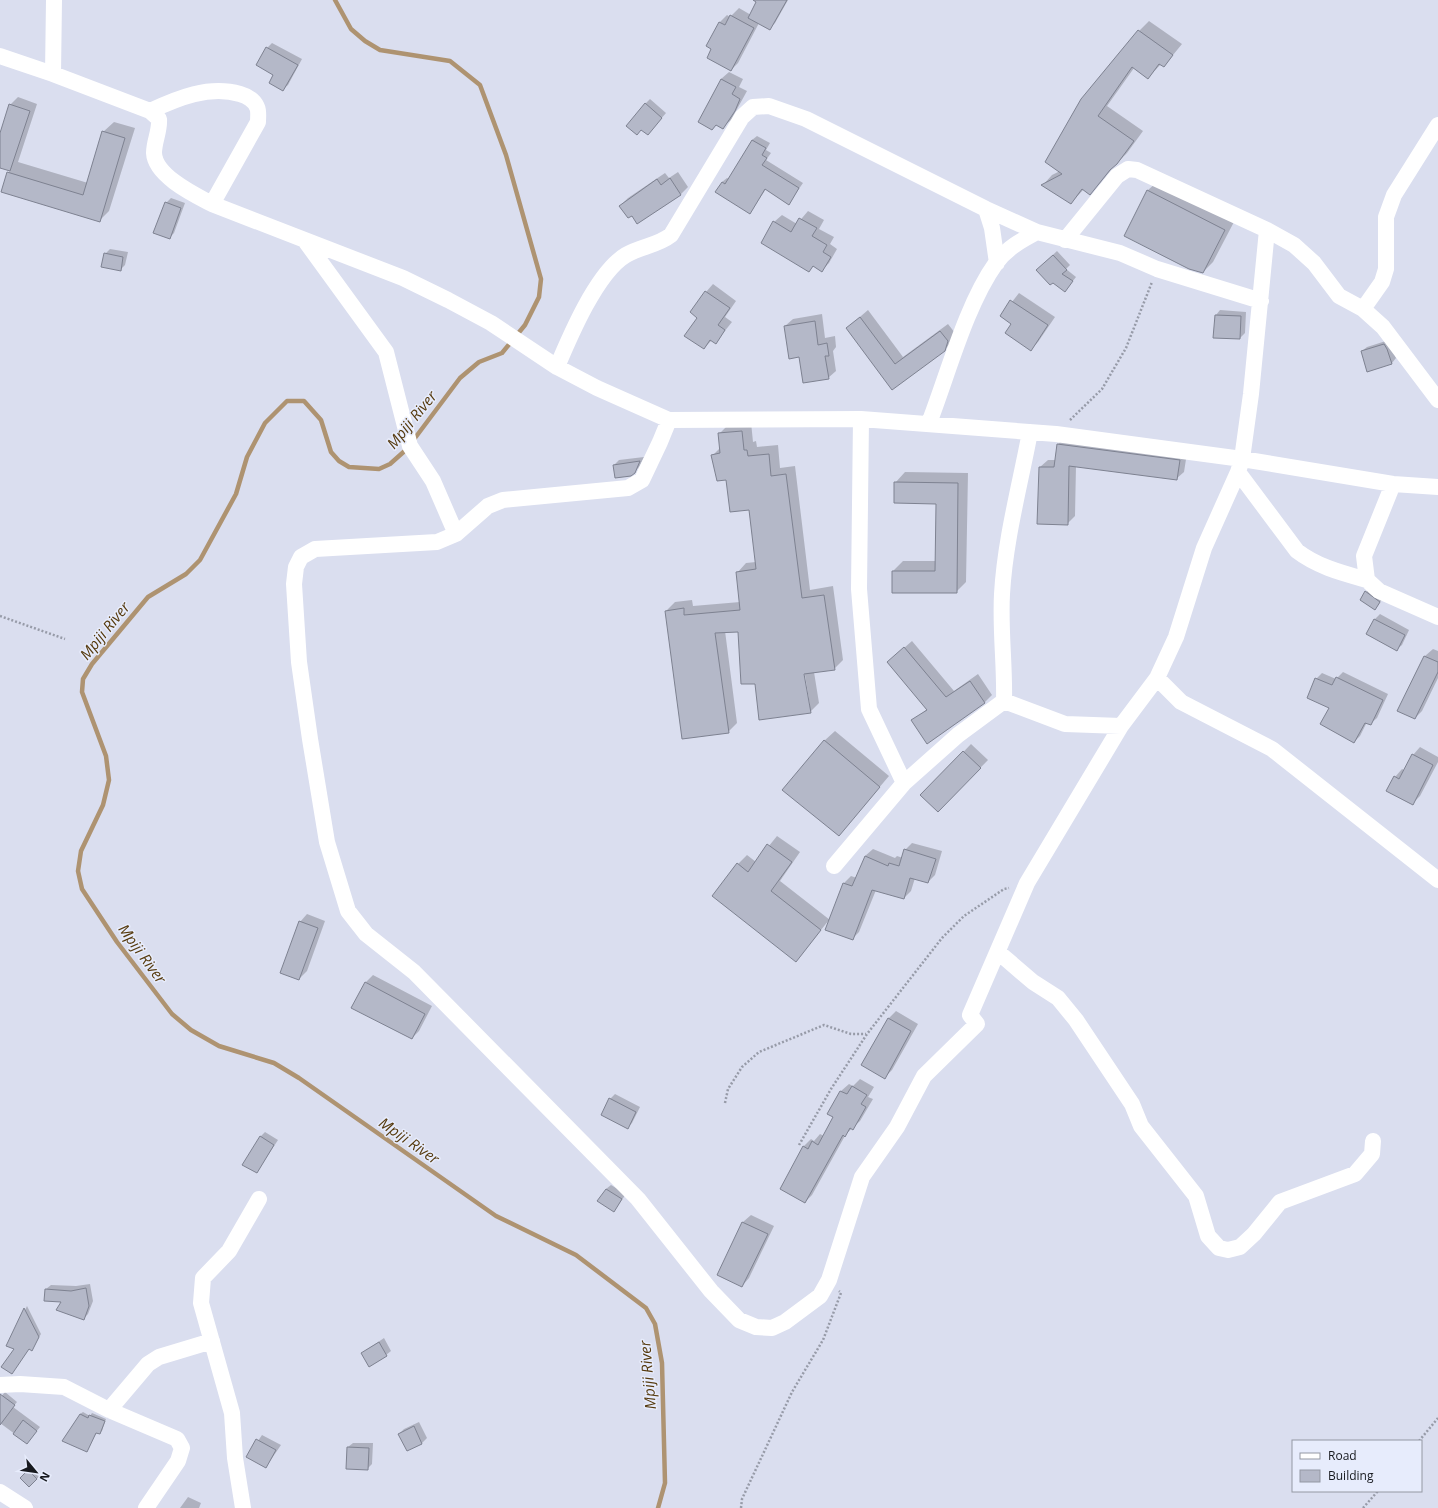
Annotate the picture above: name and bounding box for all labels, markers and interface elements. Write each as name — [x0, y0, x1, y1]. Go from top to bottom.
water label: Mpiji River — [382, 385, 441, 453]
water label: Mpiji River — [75, 596, 134, 664]
water label: Mpiji River — [114, 920, 172, 988]
water label: Mpiji River — [376, 1112, 445, 1169]
water label: Mpiji River — [634, 1339, 660, 1410]
legend — [1292, 1440, 1422, 1492]
text: Road — [1328, 1447, 1357, 1464]
north arrow — [16, 1452, 56, 1492]
text: Building — [1328, 1467, 1374, 1484]
text: N — [36, 1470, 54, 1485]

